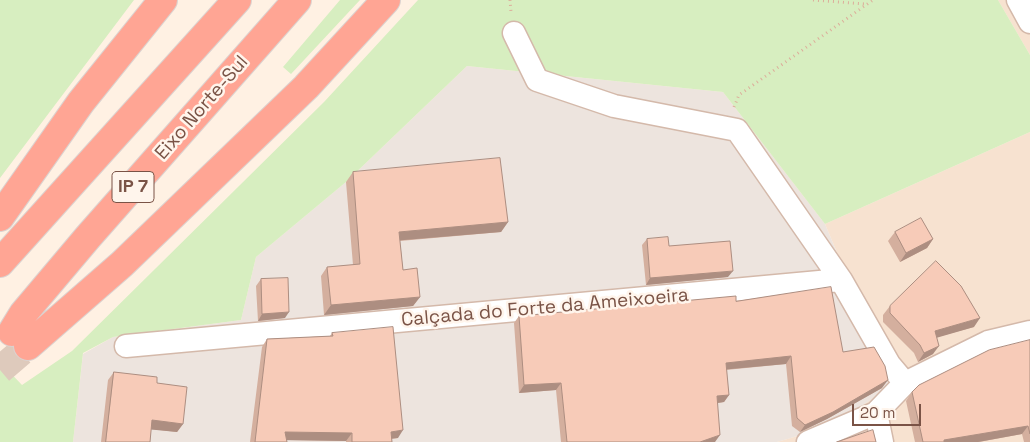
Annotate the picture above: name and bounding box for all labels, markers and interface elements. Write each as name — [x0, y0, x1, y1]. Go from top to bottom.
street label: Eixo Norte-Sul — [151, 51, 253, 165]
road number: IP 7 — [112, 172, 154, 202]
street label: Calçada do Forte da Ameixoeira — [400, 284, 690, 332]
scale bar — [855, 394, 924, 426]
text: 20 m — [860, 403, 895, 422]

